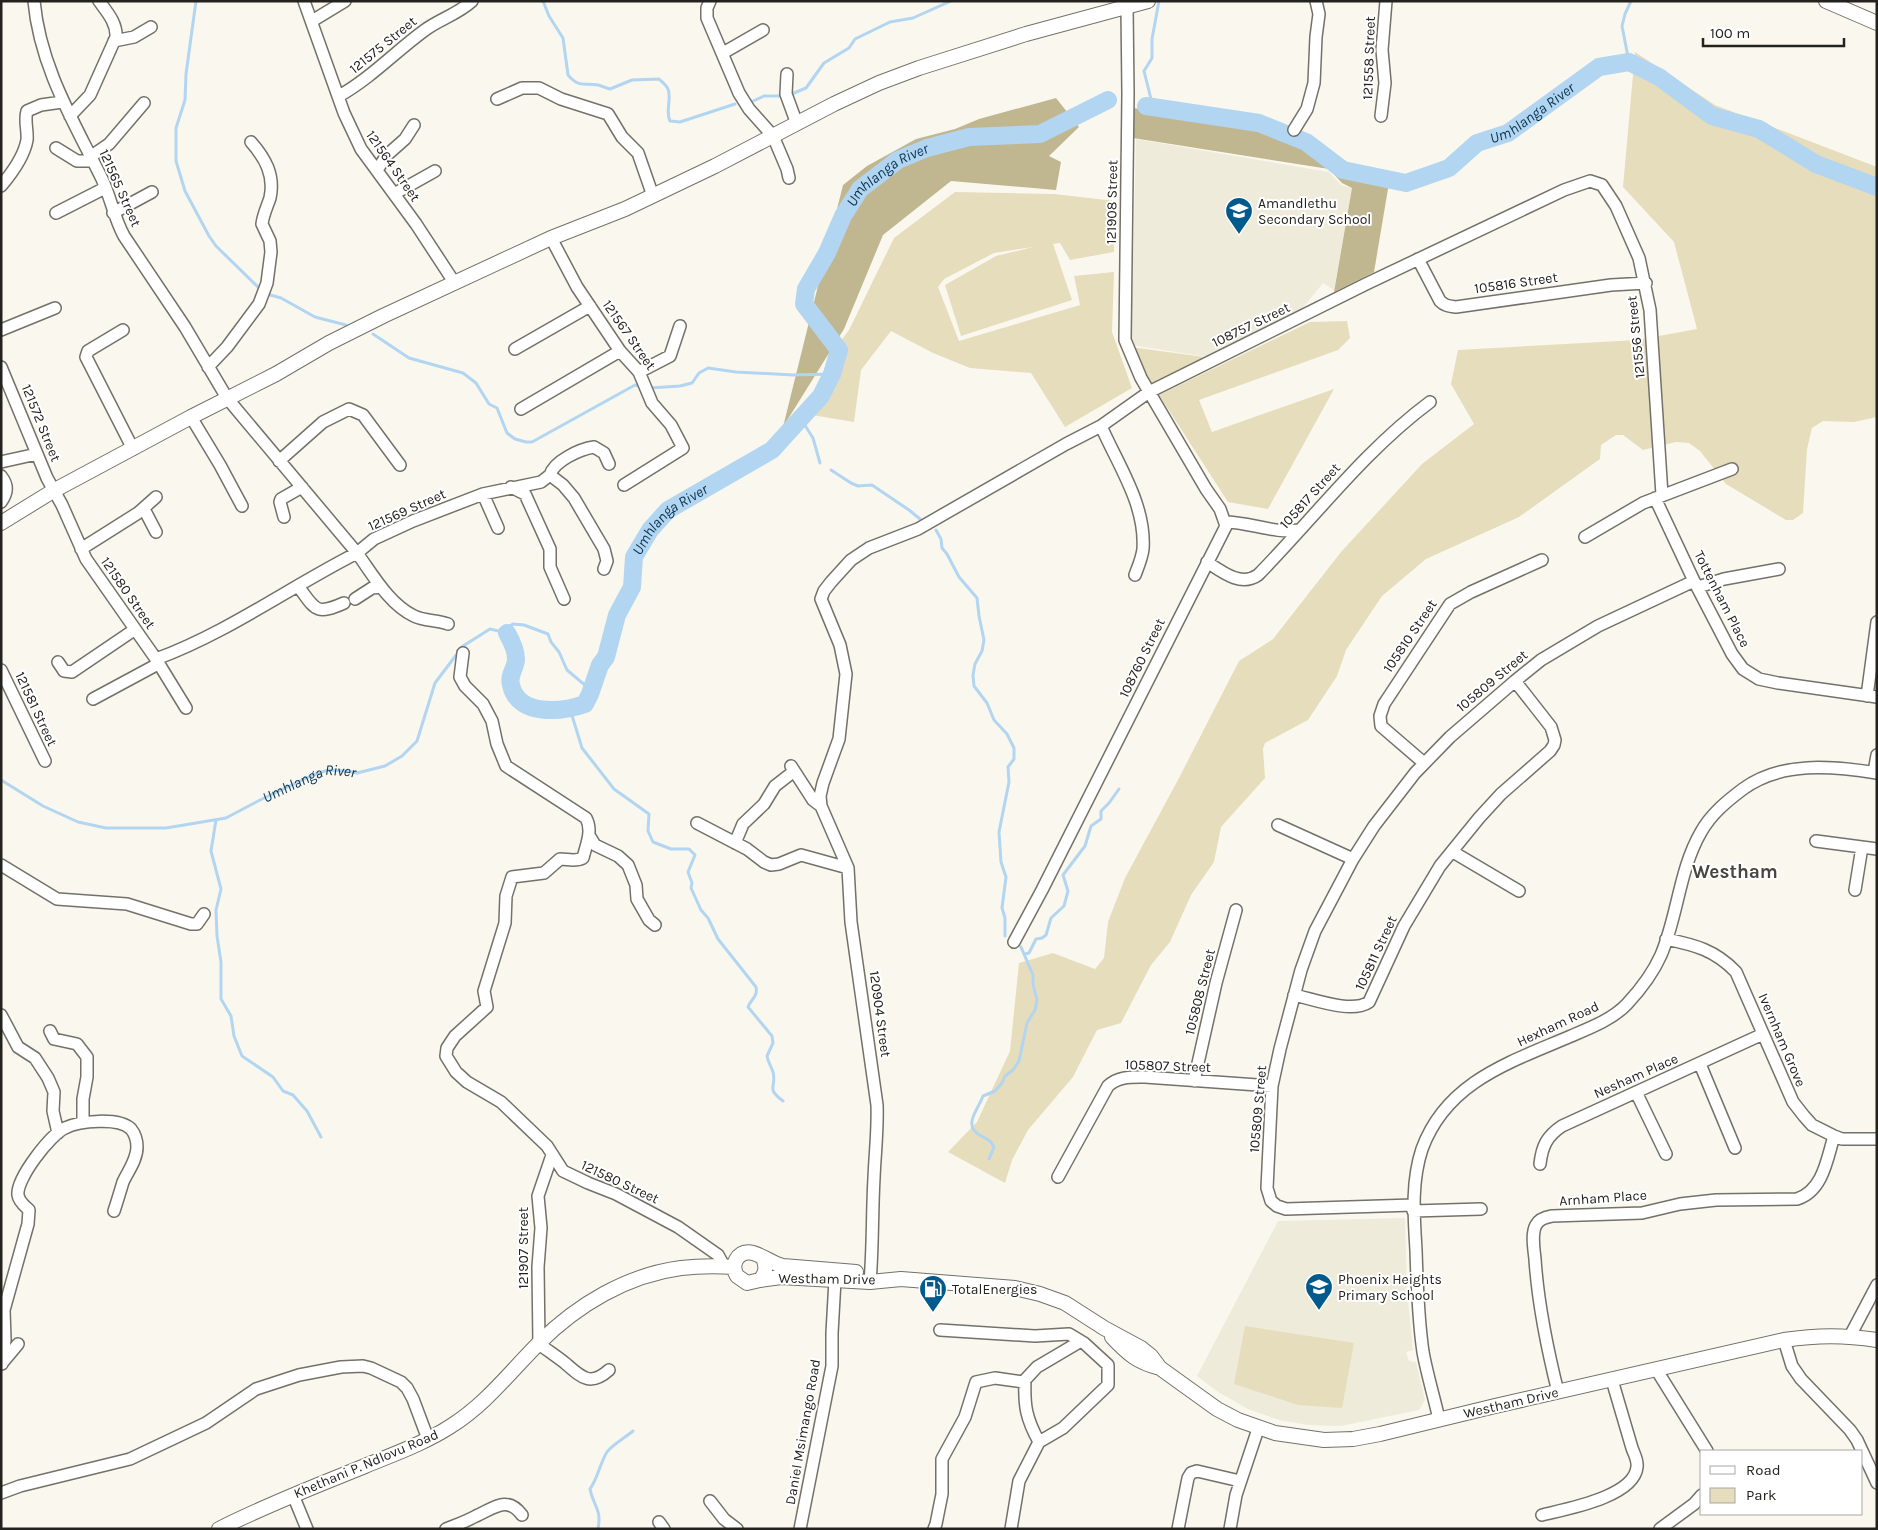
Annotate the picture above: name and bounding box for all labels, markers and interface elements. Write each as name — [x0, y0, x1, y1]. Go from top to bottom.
street label: 121575 Street — [346, 13, 420, 77]
scale bar — [1703, 15, 1844, 47]
street label: 121558 Street — [1359, 16, 1379, 100]
text: 100 m — [1710, 24, 1750, 42]
water label: Umhlanga River — [1487, 78, 1579, 147]
street label: 121564 Street — [362, 127, 424, 205]
water label: Umhlanga River — [842, 139, 932, 210]
street label: 121565 Street — [95, 147, 145, 229]
street label: 121908 Street — [1103, 160, 1121, 244]
place label: Amandlethu Secondary School — [1258, 195, 1371, 228]
school or university icon: Amandlethu Secondary School — [1224, 196, 1254, 235]
street label: 105816 Street — [1473, 269, 1559, 297]
street label: 121556 Street — [1623, 295, 1649, 379]
street label: 121567 Street — [599, 297, 659, 373]
street label: 108757 Street — [1209, 299, 1293, 351]
street label: 121572 Street — [18, 382, 64, 464]
street label: 105817 Street — [1276, 460, 1344, 532]
water label: Umhlanga River — [628, 480, 712, 558]
street label: 121569 Street — [366, 485, 448, 535]
street label: Tottenham Place — [1690, 548, 1754, 650]
street label: 121580 Street — [97, 554, 159, 632]
street label: 105810 Street — [1379, 596, 1441, 676]
street label: 108760 Street — [1115, 616, 1169, 700]
street label: 105809 Street — [1453, 646, 1531, 716]
street label: 121581 Street — [11, 669, 61, 749]
water label: Umhlanga River — [260, 761, 359, 807]
district label: Westham — [1692, 861, 1778, 883]
street label: 105811 Street — [1351, 913, 1401, 993]
street label: 105808 Street — [1181, 947, 1219, 1037]
street label: 120904 Street — [866, 970, 894, 1058]
street label: Ivernham Grove — [1755, 991, 1809, 1089]
street label: Hexham Road — [1514, 998, 1602, 1050]
street label: Nesham Place — [1591, 1050, 1681, 1102]
street label: 105807 Street — [1125, 1056, 1211, 1076]
street label: 105809 Street — [1246, 1065, 1270, 1153]
street label: 121580 Street — [578, 1157, 662, 1207]
street label: Arnham Place — [1559, 1186, 1647, 1210]
street label: 121907 Street — [515, 1207, 532, 1289]
street label: Westham Drive — [778, 1270, 876, 1288]
place label: Phoenix Heights Primary School — [1338, 1271, 1442, 1304]
school or university icon: Phoenix Heights Primary School — [1304, 1272, 1334, 1311]
fuel station icon: TotalEnergies — [918, 1274, 948, 1313]
place label: TotalEnergies — [952, 1281, 1037, 1298]
street label: Daniel Msimango Road — [782, 1358, 824, 1506]
street label: Westham Drive — [1462, 1384, 1560, 1422]
street label: Khethani P. Ndlovu Road — [291, 1426, 441, 1502]
legend — [1700, 1450, 1863, 1515]
text: Road — [1746, 1461, 1781, 1479]
text: Park — [1746, 1486, 1776, 1504]

